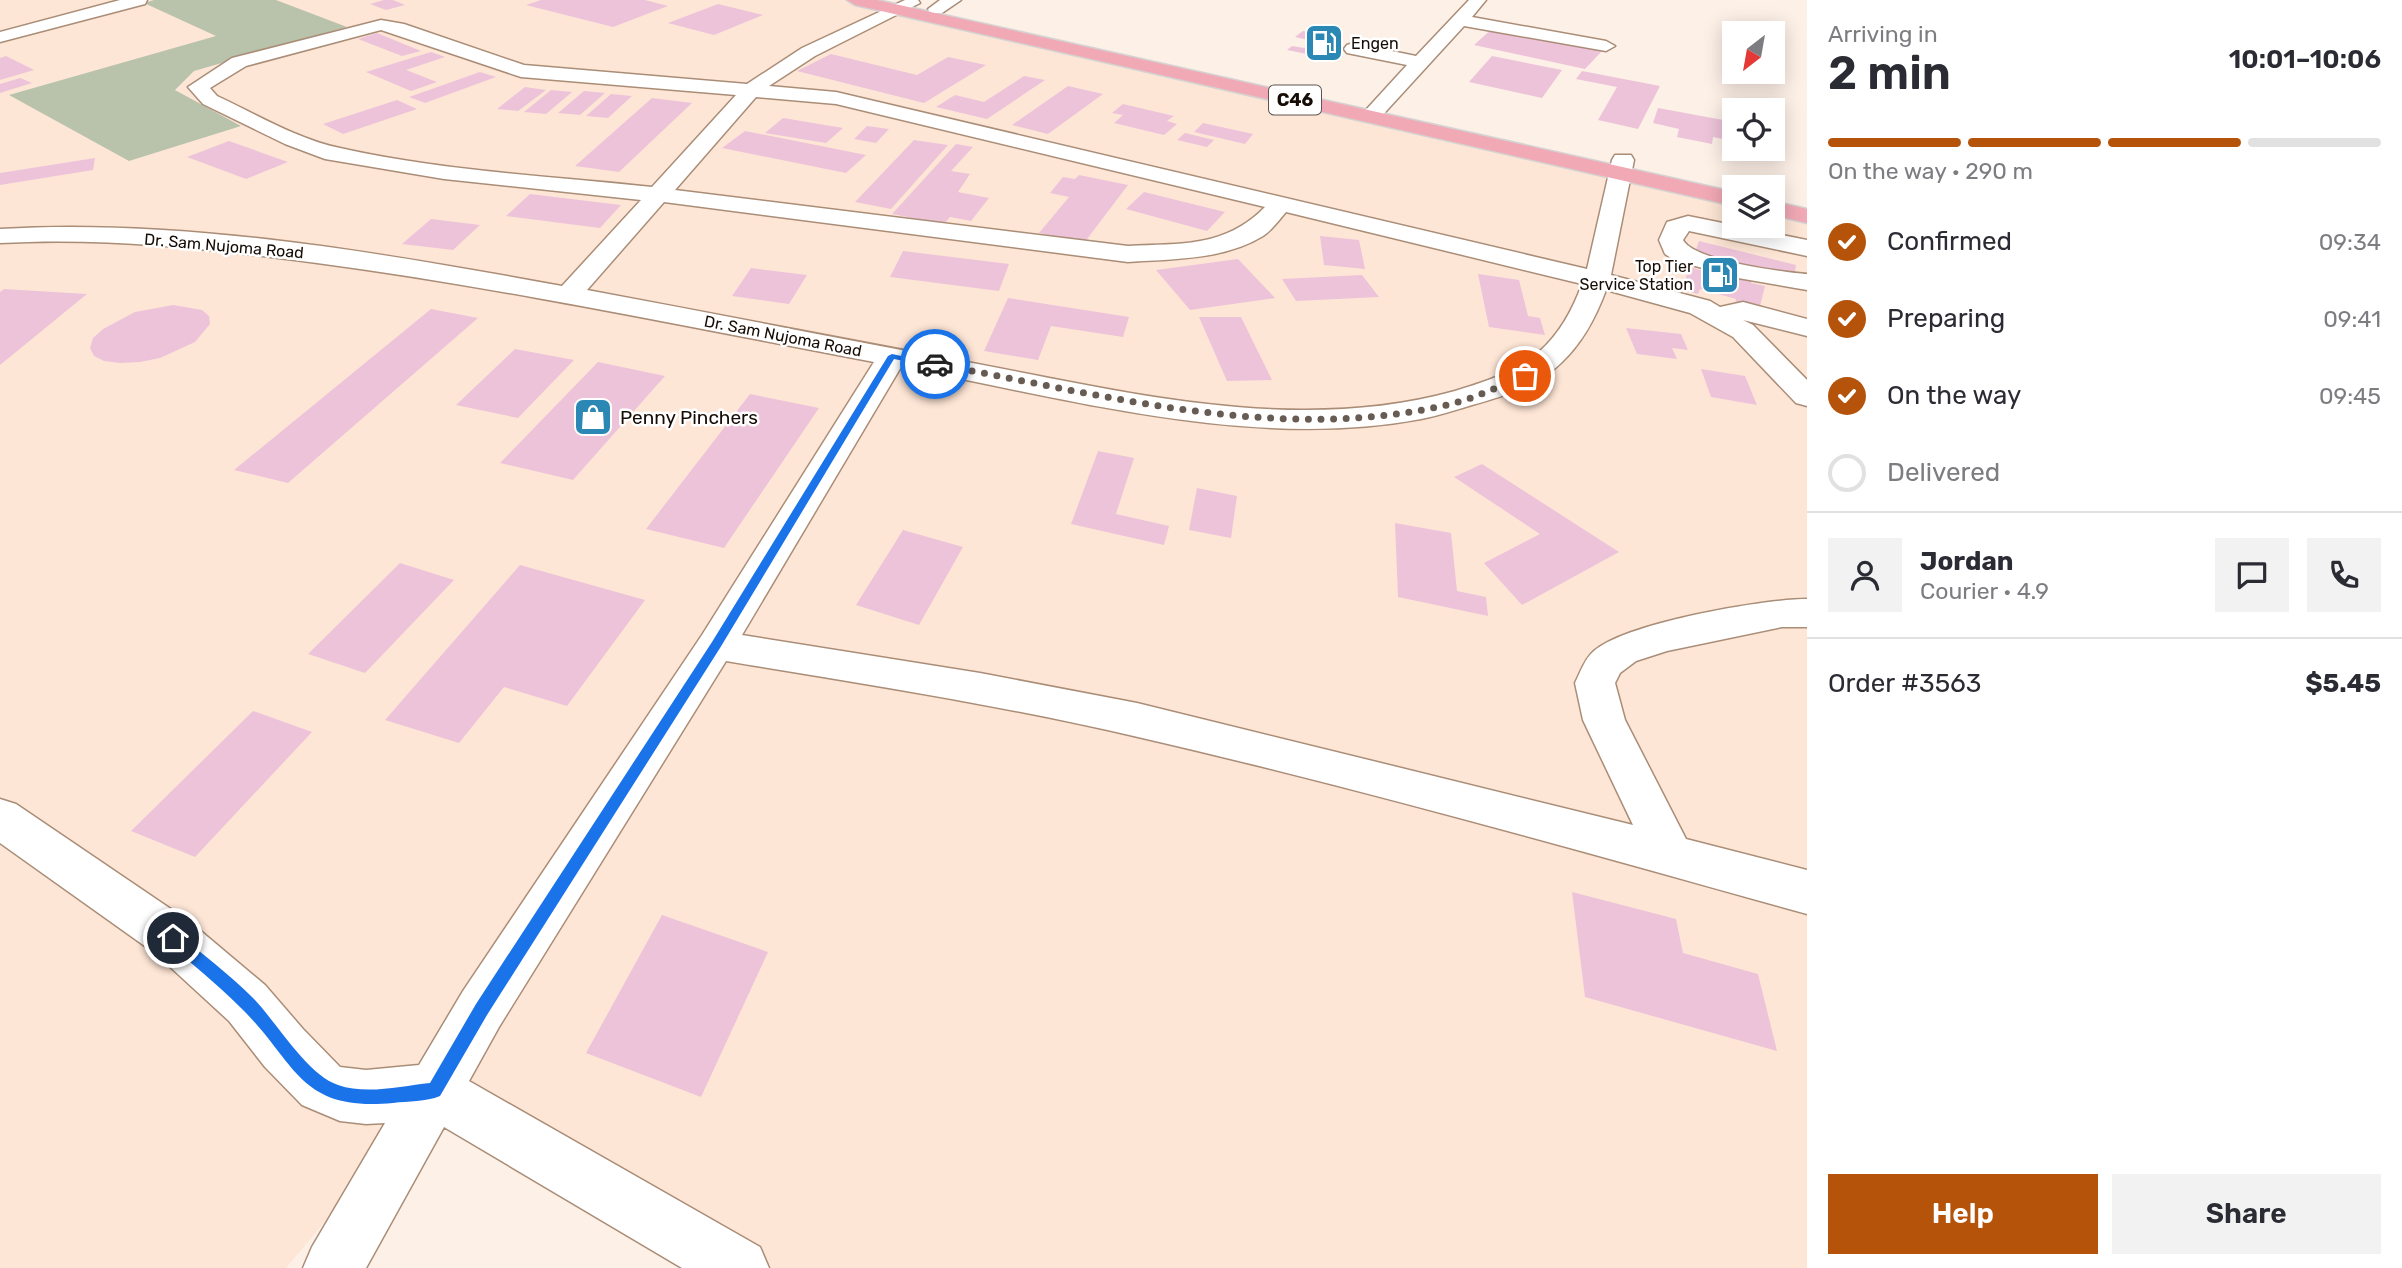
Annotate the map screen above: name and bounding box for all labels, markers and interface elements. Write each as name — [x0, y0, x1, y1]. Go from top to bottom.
text: Arriving in — [1828, 20, 1938, 48]
north arrow — [1722, 21, 1785, 84]
map controls — [1722, 21, 1785, 238]
fuel station icon: Engen — [1303, 22, 1345, 64]
place label: Engen — [1351, 34, 1399, 53]
text: 10:01–10:06 — [2229, 44, 2381, 75]
text: 2 min — [1828, 46, 1951, 101]
road number: C46 — [1269, 86, 1321, 114]
button: locate — [1722, 98, 1785, 161]
text: On the way · 290 m — [1828, 157, 2033, 185]
button: layers — [1722, 175, 1785, 238]
icon: check — [1828, 223, 1866, 261]
text: Confirmed — [1887, 226, 2012, 257]
text: 09:34 — [2319, 228, 2381, 256]
street label: Dr. Sam Nujoma Road — [143, 230, 305, 262]
fuel station icon: Top Tier Service Station — [1699, 254, 1741, 296]
place label: Top Tier Service Station — [1580, 257, 1693, 294]
icon: check — [1828, 300, 1866, 338]
text: Preparing — [1887, 303, 2005, 334]
text: 09:41 — [2323, 305, 2381, 333]
street label: Dr. Sam Nujoma Road — [703, 311, 863, 361]
courier — [900, 329, 970, 399]
icon: car — [916, 345, 954, 383]
pin — [1495, 346, 1555, 406]
icon: bag — [1506, 357, 1544, 395]
icon: check — [1828, 377, 1866, 415]
text: On the way — [1887, 380, 2021, 411]
text: 09:45 — [2319, 382, 2381, 410]
shop icon: Penny Pinchers — [572, 396, 614, 438]
place label: Penny Pinchers — [620, 406, 758, 429]
text: Delivered — [1887, 457, 2000, 488]
button: person — [1828, 538, 1902, 612]
button: chat — [2215, 538, 2289, 612]
button: phone — [2307, 538, 2381, 612]
text: Jordan — [1920, 546, 2013, 577]
text: Courier · 4.9 — [1920, 577, 2049, 605]
text: Order #3563 — [1828, 668, 1981, 699]
text: $5.45 — [2305, 668, 2381, 699]
pin — [143, 908, 203, 968]
icon: home — [154, 919, 192, 957]
button: Help — [1828, 1174, 2098, 1254]
button: Share — [2112, 1174, 2381, 1254]

